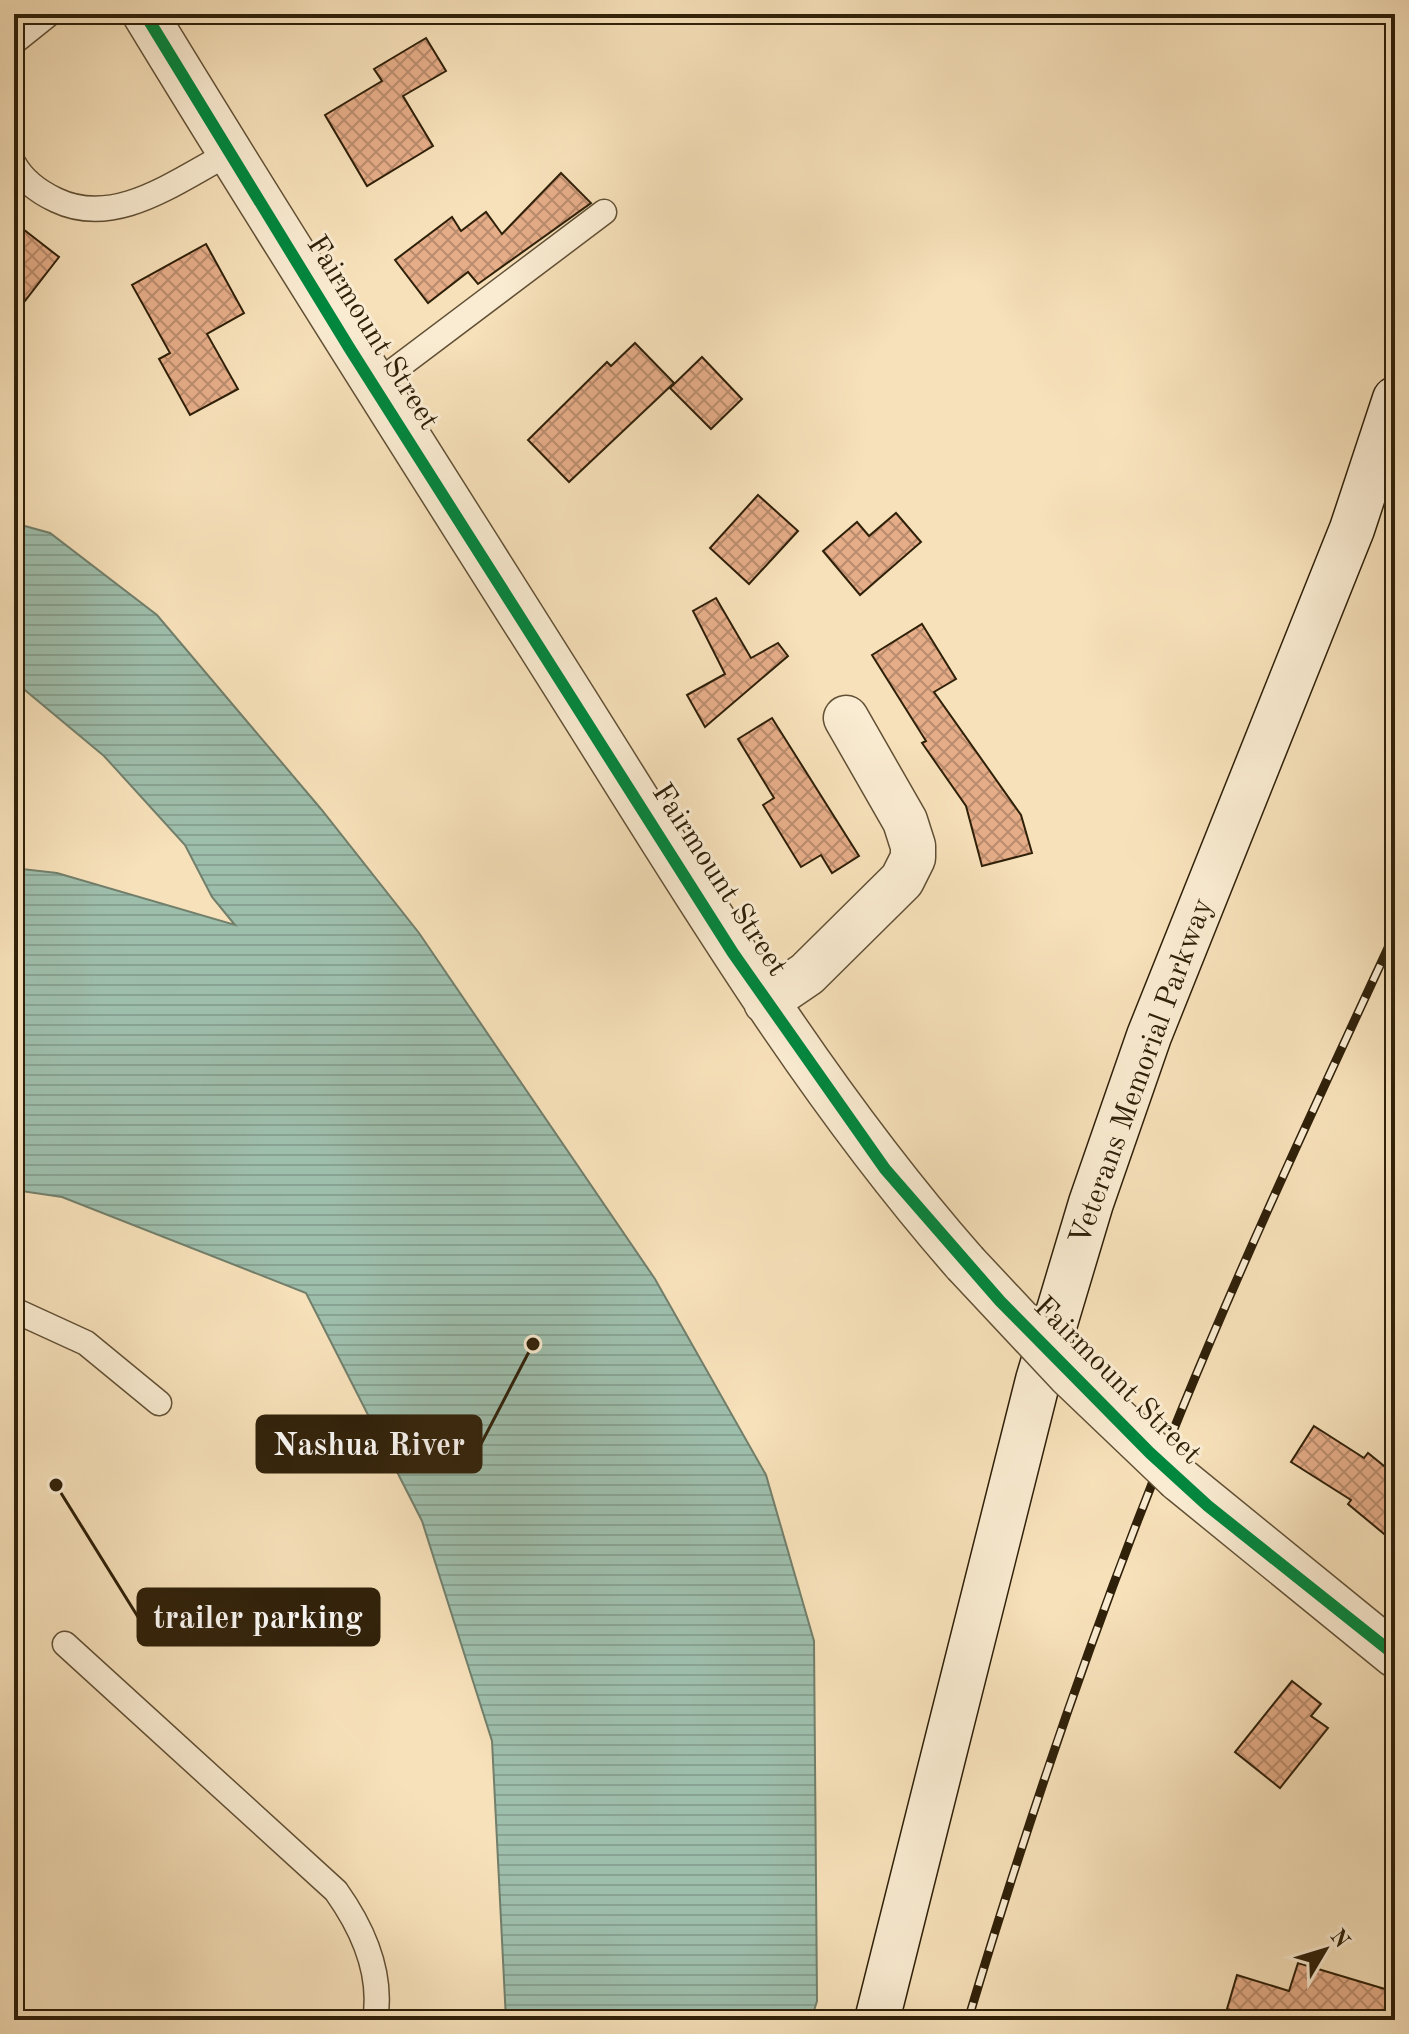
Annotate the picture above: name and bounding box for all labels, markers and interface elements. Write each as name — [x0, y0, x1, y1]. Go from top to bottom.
street label: Fairmount Street — [300, 231, 444, 435]
street label: Fairmount Street — [646, 778, 792, 982]
street label: Veterans Memorial Parkway — [1065, 894, 1219, 1249]
street label: Fairmount Street — [1028, 1292, 1206, 1470]
callout: Nashua River — [257, 1416, 481, 1472]
text: Nashua River — [273, 1431, 465, 1463]
callout: trailer parking — [138, 1589, 379, 1645]
text: trailer parking — [153, 1604, 363, 1636]
north arrow — [1285, 1910, 1365, 1990]
text: N — [1325, 1926, 1353, 1952]

